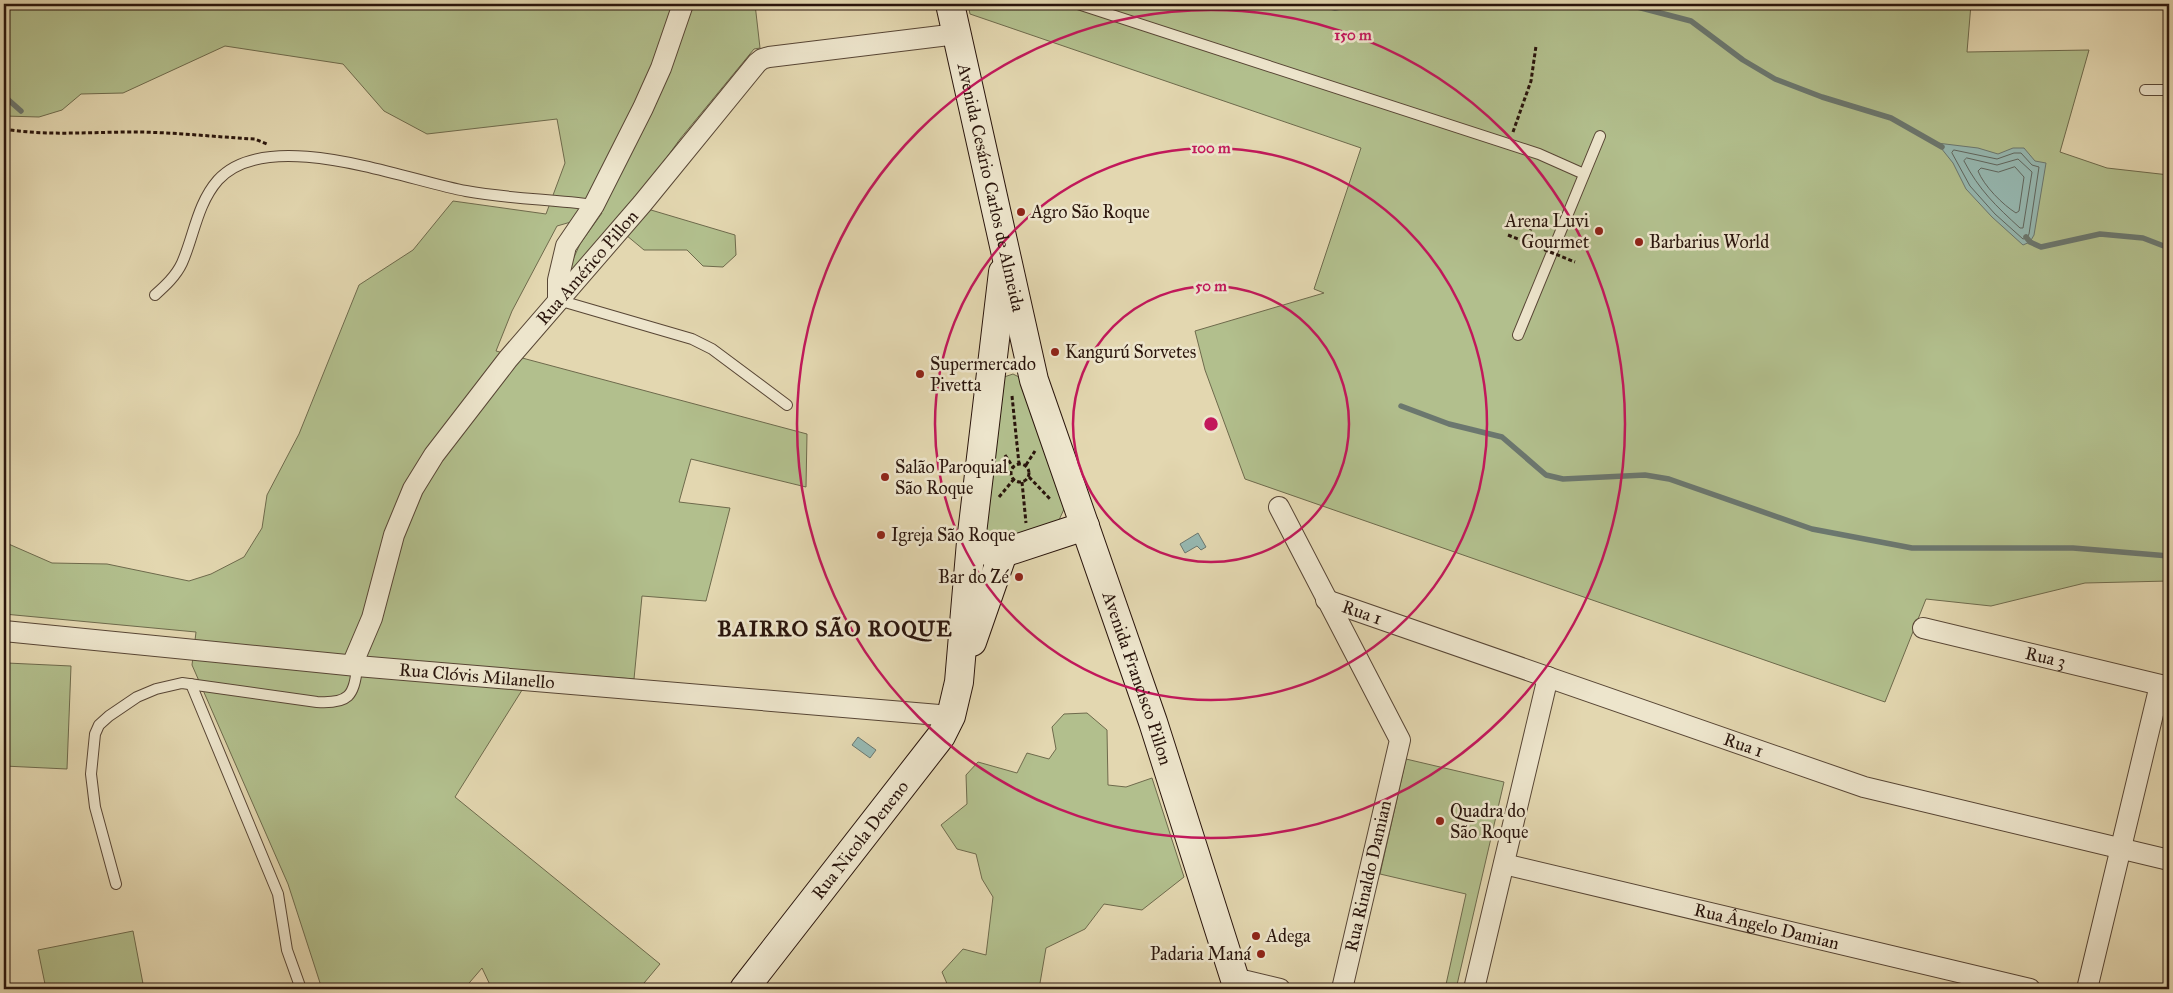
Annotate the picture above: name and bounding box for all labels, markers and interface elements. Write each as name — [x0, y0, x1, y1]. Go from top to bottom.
text: 150 m — [1334, 26, 1372, 44]
street label: Avenida Cesário Carlos de Almeida — [952, 60, 1029, 314]
text: 100 m — [1191, 139, 1231, 157]
place label: Agro São Roque — [1030, 201, 1150, 224]
street label: Rua Américo Pillon — [532, 205, 643, 329]
marker: Agro São Roque — [1015, 206, 1027, 218]
place label: Arena Luvi Gourmet — [1504, 210, 1590, 253]
marker: Arena Luvi Gourmet — [1593, 225, 1605, 237]
place label: Barbarius World — [1649, 231, 1769, 253]
marker: Barbarius World — [1633, 236, 1645, 248]
text: 50 m — [1195, 277, 1227, 295]
place label: Kangurú Sorvetes — [1065, 341, 1196, 364]
marker: Kangurú Sorvetes — [1049, 346, 1061, 358]
place label: Supermercado Pivetta — [930, 353, 1036, 396]
marker: Supermercado Pivetta — [914, 368, 926, 380]
centre of rings — [1202, 415, 1220, 433]
place label: Salão Paroquial São Roque — [895, 456, 1008, 500]
marker: Salão Paroquial São Roque — [879, 471, 891, 483]
place label: Igreja São Roque — [891, 524, 1015, 547]
marker: Igreja São Roque — [875, 529, 887, 541]
place label: Bar do Zé — [938, 566, 1009, 588]
marker: Bar do Zé — [1013, 571, 1025, 583]
street label: Avenida Francisco Pillon — [1097, 588, 1177, 768]
street label: Rua 1 — [1339, 595, 1385, 630]
district label: BAIRRO SÃO ROQUE — [717, 615, 953, 642]
street label: Rua 3 — [2023, 642, 2068, 673]
street label: Rua Clóvis Milanello — [398, 659, 556, 694]
street label: Rua 1 — [1721, 728, 1766, 762]
street label: Rua Nicola Deneno — [807, 776, 913, 904]
street label: Rua Rinaldo Damian — [1340, 798, 1396, 954]
place label: Quadra do São Roque — [1450, 800, 1528, 844]
marker: Quadra do São Roque — [1434, 815, 1446, 827]
street label: Rua Ângelo Damian — [1692, 899, 1842, 954]
place label: Adega — [1265, 925, 1311, 948]
marker: Adega — [1250, 930, 1262, 942]
place label: Padaria Maná — [1150, 943, 1251, 965]
marker: Padaria Maná — [1255, 948, 1267, 960]

